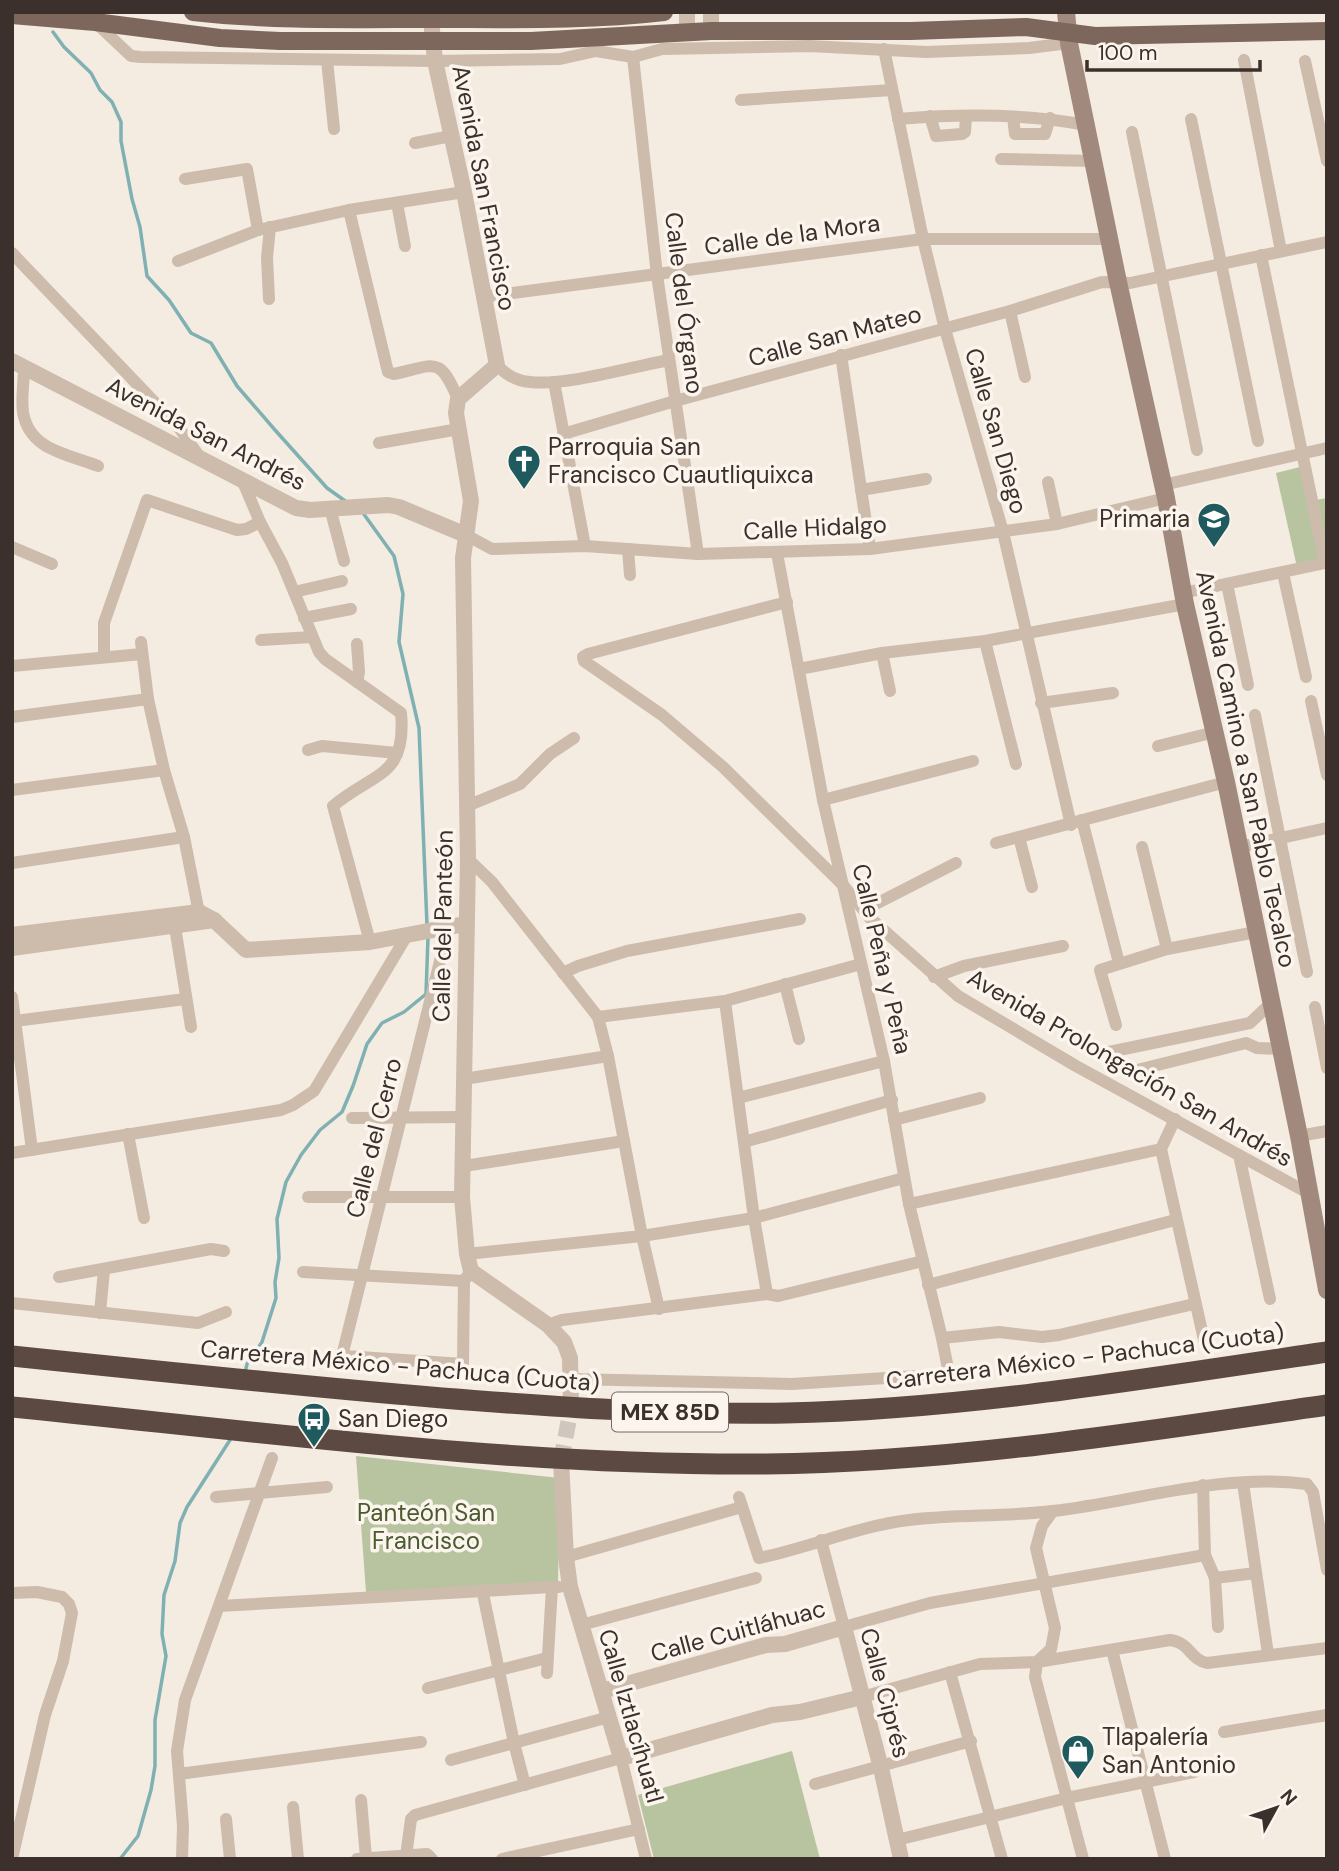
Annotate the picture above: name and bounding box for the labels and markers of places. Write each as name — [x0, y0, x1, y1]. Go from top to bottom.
place label: Parroquia San Francisco Cuautliquixca — [548, 431, 813, 490]
church icon: Parroquia San Francisco Cuautliquixca — [505, 442, 543, 491]
school or university icon: Primaria — [1195, 500, 1233, 549]
place label: Primaria — [1099, 503, 1190, 534]
bus stop icon: San Diego — [295, 1400, 333, 1449]
place label: San Diego — [338, 1403, 448, 1434]
place label: Tlapalería San Antonio — [1102, 1721, 1236, 1780]
shop icon: Tlapalería San Antonio — [1059, 1732, 1097, 1781]

